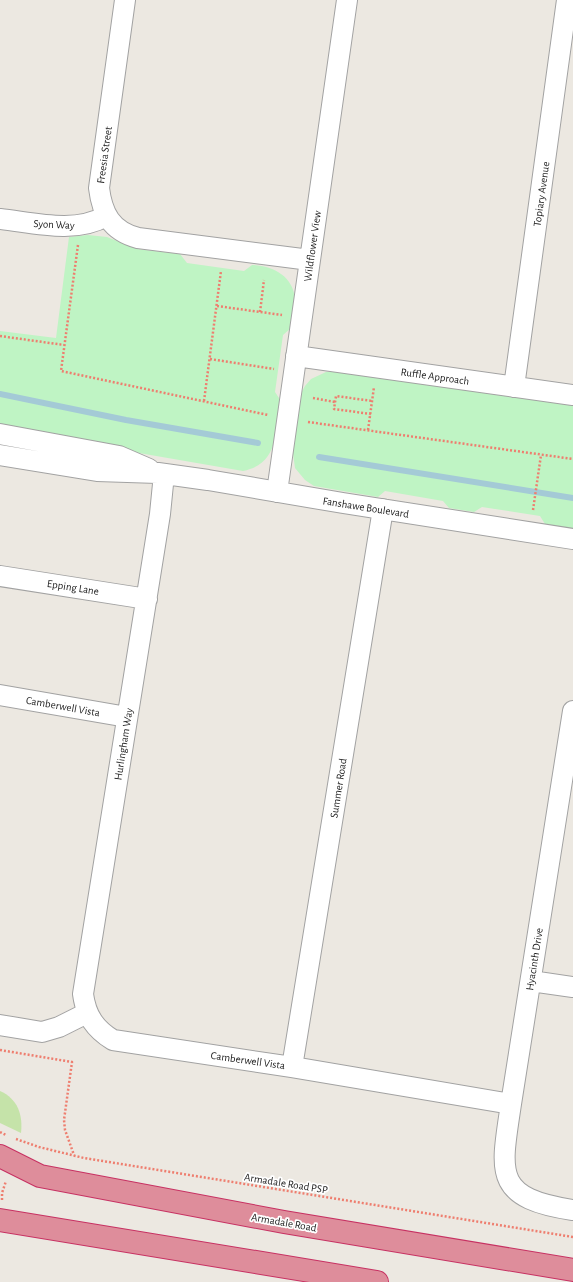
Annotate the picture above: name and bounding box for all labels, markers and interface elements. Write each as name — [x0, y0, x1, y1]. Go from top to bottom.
street label: Freesia Street — [95, 125, 114, 184]
street label: Topiary Avenue — [531, 161, 552, 227]
street label: Wildflower View — [302, 209, 323, 282]
street label: Syon Way — [33, 218, 75, 231]
street label: Ruffle Approach — [400, 366, 470, 387]
street label: Fanshawe Boulevard — [322, 495, 410, 520]
street label: Epping Lane — [46, 578, 100, 597]
street label: Camberwell Vista — [25, 695, 101, 718]
street label: Hurlingham Way — [112, 707, 135, 781]
street label: Summer Road — [328, 757, 349, 819]
street label: Hyacinth Drive — [524, 927, 545, 991]
street label: Camberwell Vista — [210, 1050, 286, 1071]
street label: Armadale Road PSP — [243, 1171, 329, 1196]
street label: Armadale Road — [250, 1211, 318, 1234]

